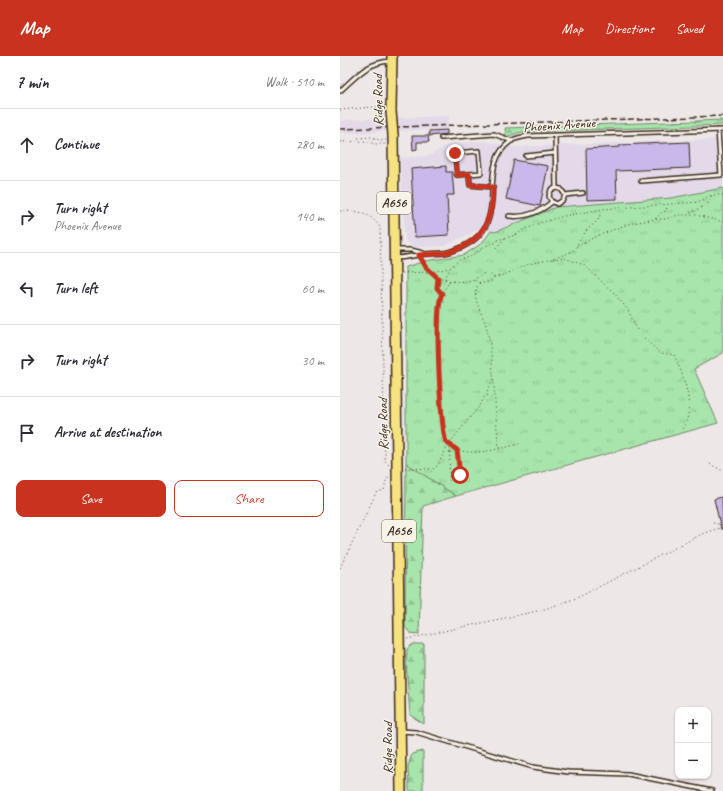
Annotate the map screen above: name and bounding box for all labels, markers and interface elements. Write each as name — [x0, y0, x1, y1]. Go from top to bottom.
text: Map — [20, 16, 50, 40]
text: Map — [562, 20, 583, 37]
text: Directions — [605, 20, 654, 37]
text: Saved — [676, 20, 703, 37]
street label: Ridge Road — [369, 71, 387, 126]
text: 7 min — [16, 72, 49, 93]
text: Walk · 510 m — [265, 74, 324, 90]
street label: Phoenix Avenue — [523, 114, 597, 136]
icon: ahead — [16, 134, 38, 156]
text: Continue — [54, 135, 99, 154]
text: 280 m — [296, 137, 324, 153]
route end — [446, 144, 464, 162]
road number: A656 — [377, 192, 411, 214]
text: Turn right — [54, 199, 107, 218]
icon: right — [16, 206, 38, 228]
text: 140 m — [296, 209, 324, 225]
text: Phoenix Avenue — [54, 218, 121, 234]
icon: left — [16, 278, 38, 300]
text: Turn left — [54, 279, 97, 298]
text: 60 m — [302, 281, 324, 297]
icon: right — [16, 350, 38, 372]
text: Turn right — [54, 351, 107, 370]
text: 30 m — [302, 353, 324, 369]
street label: Ridge Road — [374, 395, 392, 450]
icon: arrive — [16, 422, 38, 444]
text: Arrive at destination — [54, 423, 161, 442]
route start — [451, 466, 469, 484]
button: Save — [16, 480, 166, 517]
button: Share — [174, 480, 324, 517]
road number: A656 — [382, 520, 416, 542]
map controls — [675, 707, 711, 779]
button: + — [675, 707, 711, 743]
street label: Ridge Road — [379, 719, 396, 774]
button: − — [675, 743, 711, 779]

